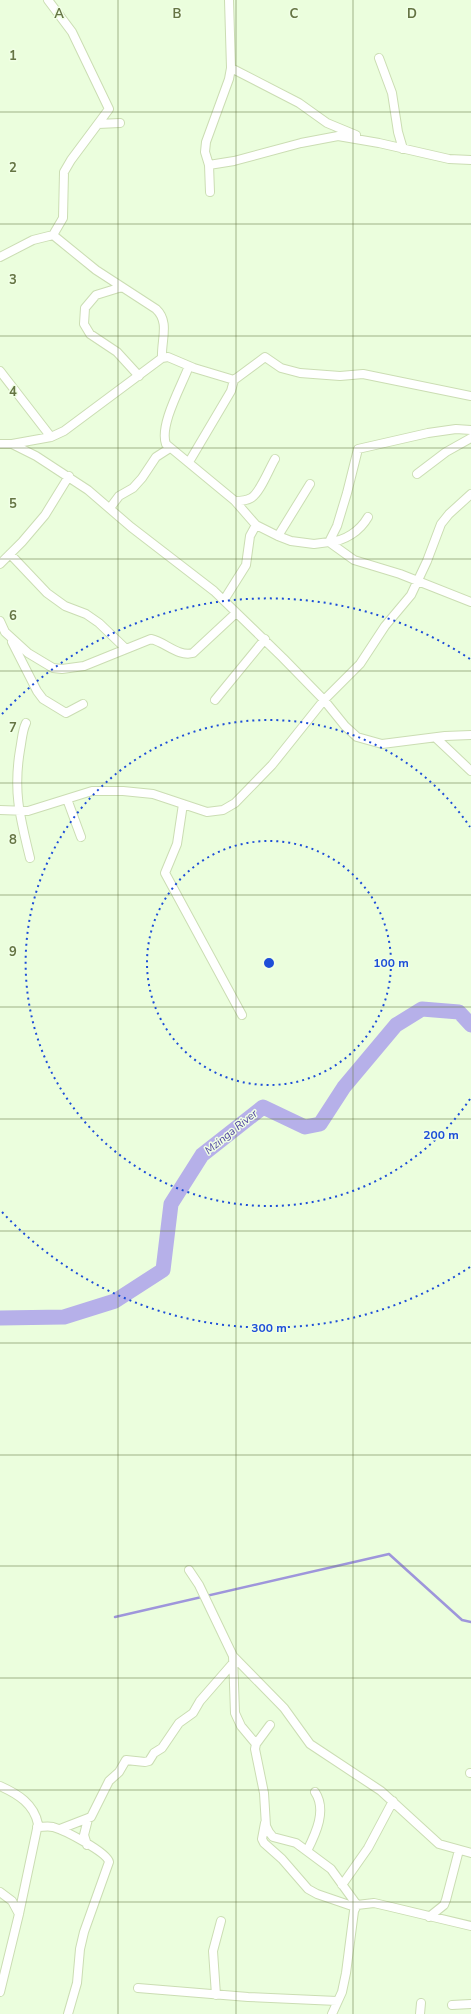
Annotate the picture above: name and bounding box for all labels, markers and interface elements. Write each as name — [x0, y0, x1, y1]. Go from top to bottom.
text: A — [54, 5, 64, 23]
text: B — [173, 5, 182, 23]
text: C — [290, 5, 299, 23]
text: D — [407, 5, 417, 23]
text: 1 — [9, 47, 17, 65]
text: 2 — [9, 159, 17, 177]
text: 3 — [9, 271, 17, 289]
text: 4 — [9, 383, 17, 401]
text: 5 — [9, 495, 17, 513]
text: 6 — [9, 607, 17, 625]
text: 7 — [9, 719, 17, 737]
text: 8 — [9, 831, 17, 849]
text: 9 — [9, 943, 17, 961]
text: 100 m — [373, 955, 409, 971]
centre of rings — [262, 956, 276, 970]
water label: Mzinga River — [202, 1105, 261, 1158]
text: 200 m — [423, 1127, 459, 1143]
text: 300 m — [251, 1320, 287, 1336]

